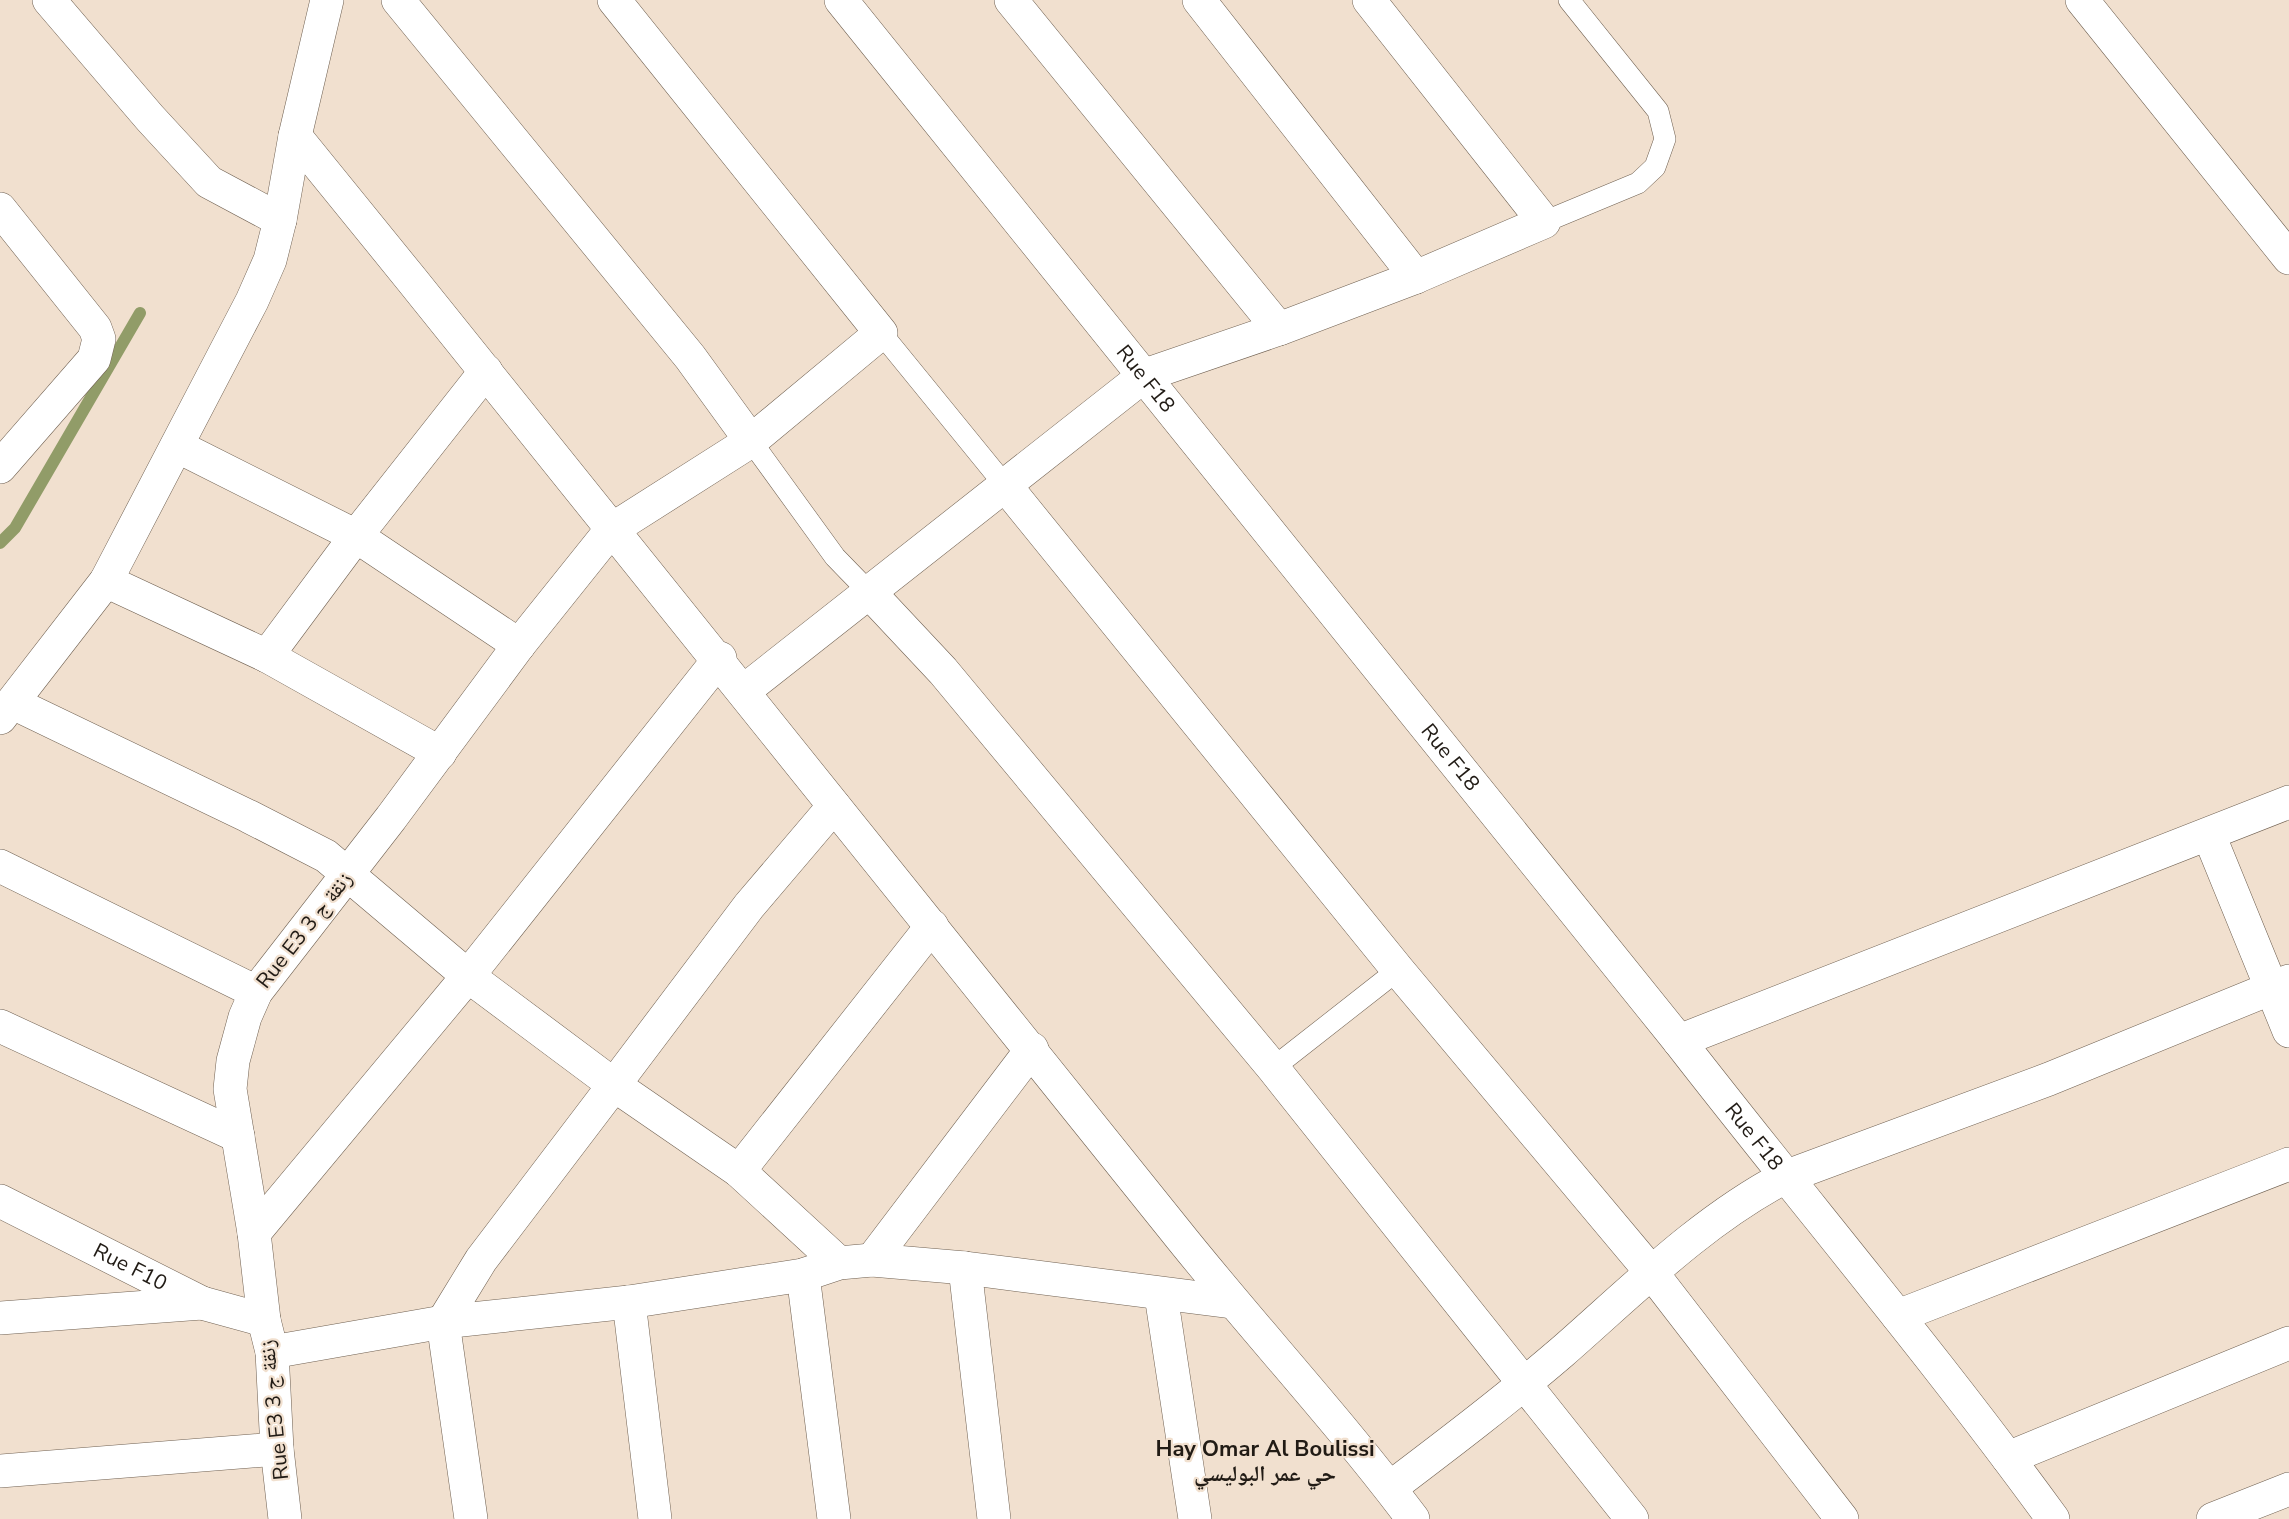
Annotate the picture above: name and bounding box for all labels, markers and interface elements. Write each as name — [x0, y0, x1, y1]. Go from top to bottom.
street label: Rue F18 — [1110, 339, 1181, 418]
street label: Rue F18 — [1415, 718, 1486, 797]
street label: Rue E3 زنقة ج 3 — [250, 866, 358, 994]
street label: Rue F18 — [1719, 1097, 1790, 1176]
street label: Rue F10 — [89, 1236, 172, 1297]
street label: Rue E3 زنقة ج 3 — [253, 1338, 295, 1482]
district label: Hay Omar Al Boulissi حي عمر البوليسي — [1155, 1434, 1375, 1490]

